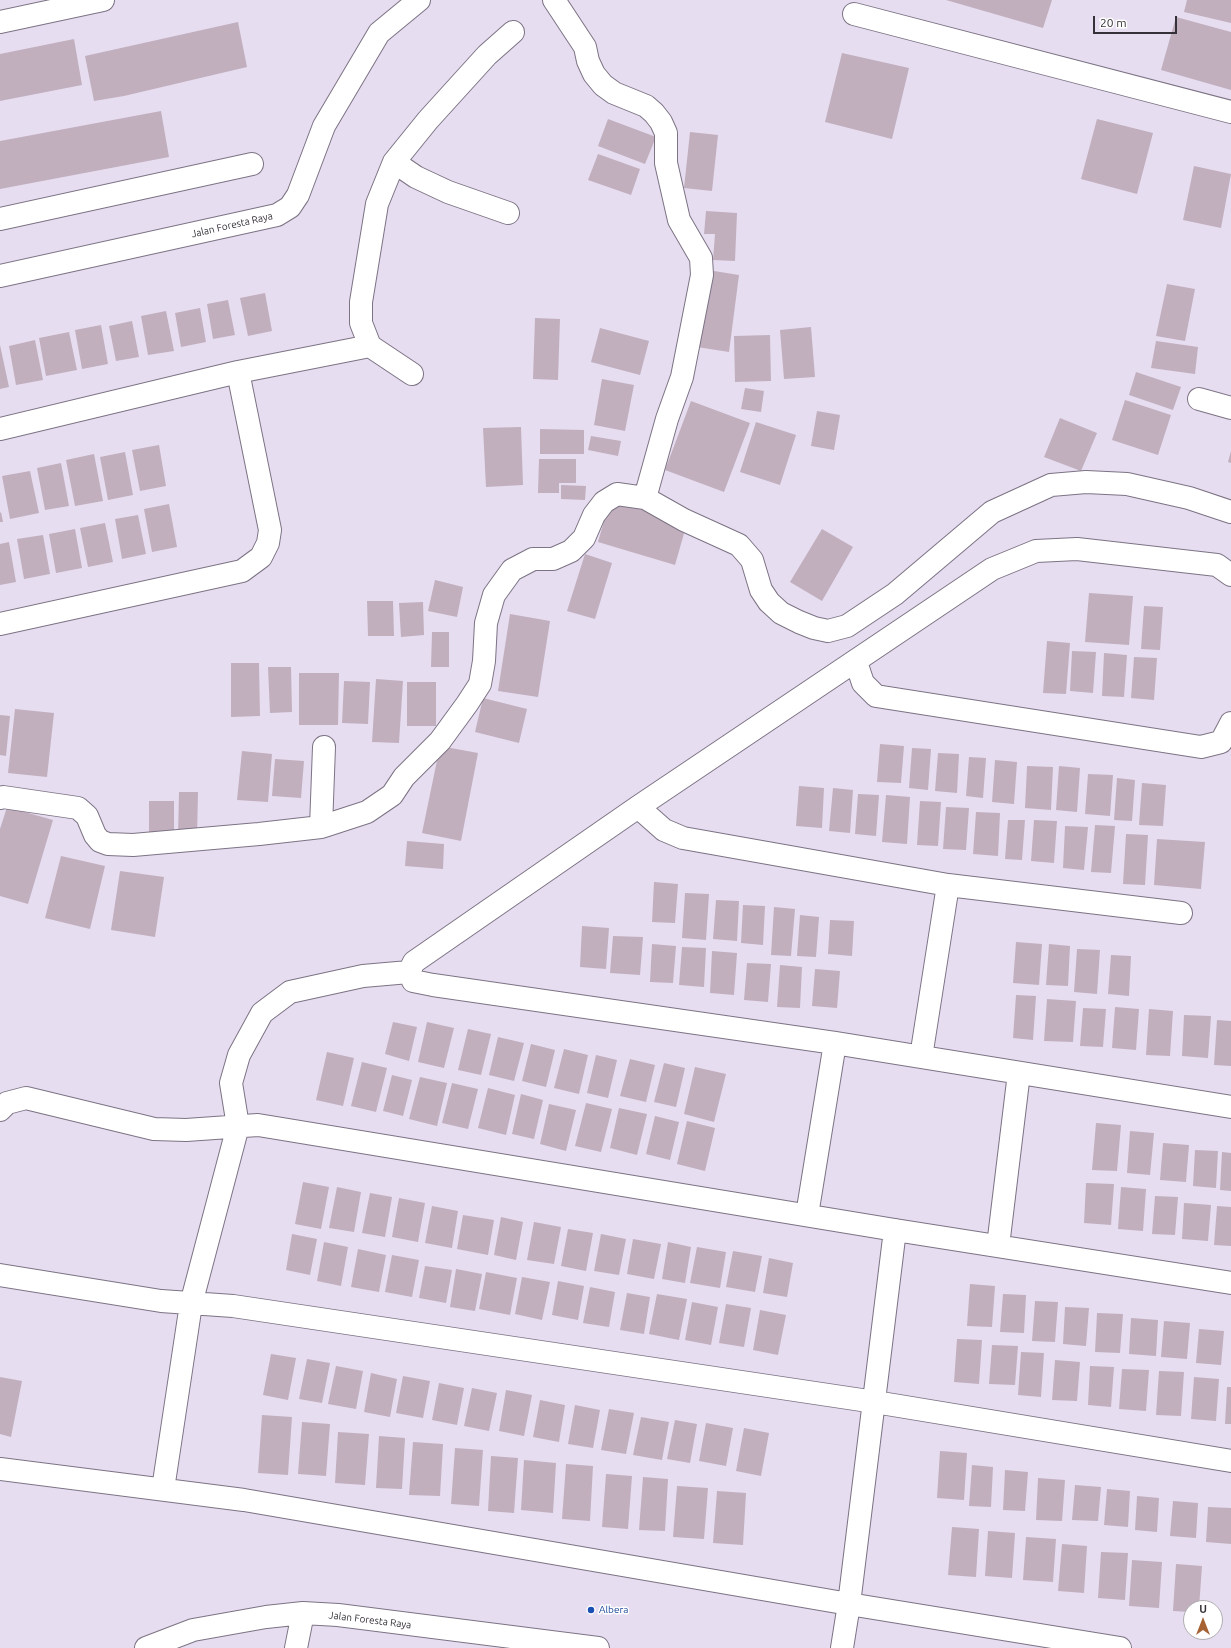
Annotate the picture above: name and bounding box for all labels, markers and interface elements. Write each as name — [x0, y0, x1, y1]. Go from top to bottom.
scale bar — [1095, 8, 1179, 34]
text: 20 m — [1100, 16, 1127, 29]
street label: Jalan Foresta Raya — [190, 210, 274, 240]
north arrow — [1183, 1600, 1223, 1640]
text: U — [1199, 1603, 1207, 1615]
place label: Albera — [599, 1604, 628, 1616]
marker: Albera — [586, 1605, 596, 1615]
street label: Jalan Foresta Raya — [328, 1609, 412, 1631]

